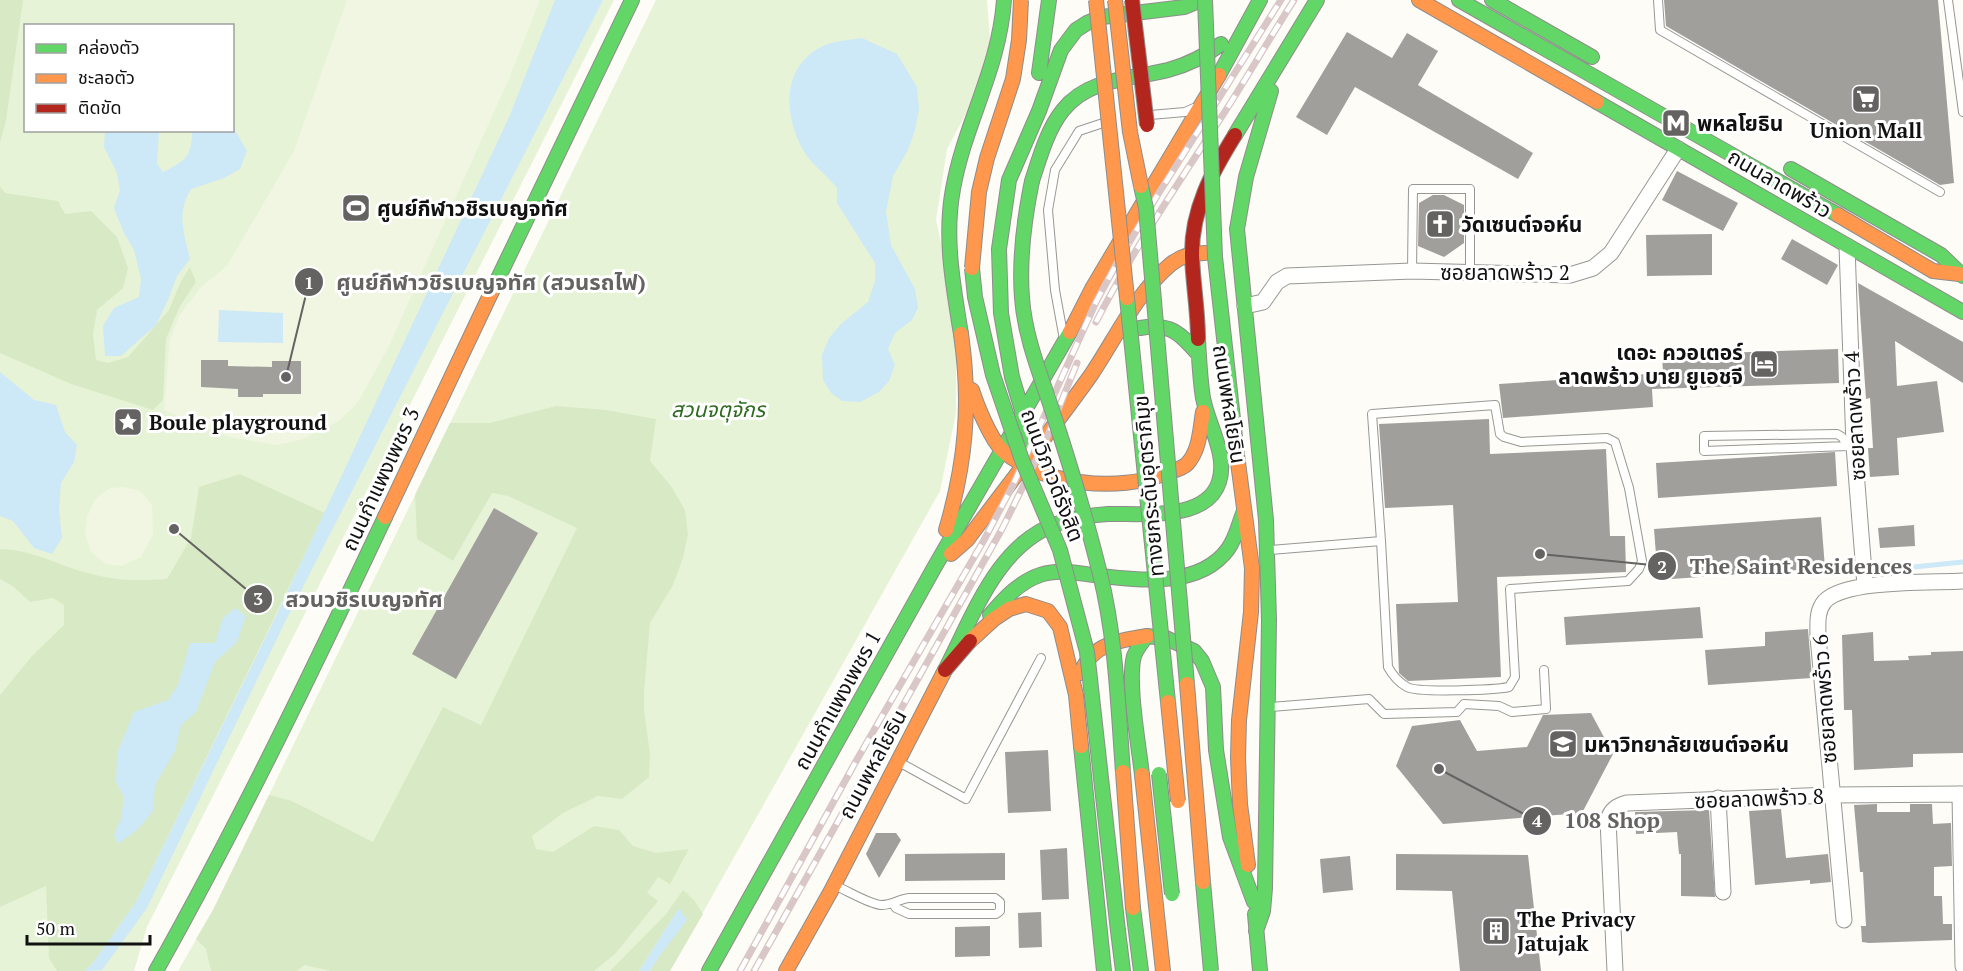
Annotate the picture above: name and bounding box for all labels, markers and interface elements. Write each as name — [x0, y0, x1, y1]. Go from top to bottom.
legend — [24, 24, 234, 132]
text: คล่องตัว — [78, 35, 140, 59]
text: ชะลอตัว — [78, 65, 135, 89]
supermarket icon: Union Mall — [1850, 83, 1882, 115]
text: ติดขัด — [78, 95, 121, 119]
metro station icon: พหลโยธิน — [1660, 107, 1692, 139]
place label: พหลโยธิน — [1697, 109, 1783, 137]
place label: Union Mall — [1810, 116, 1922, 144]
street label: ถนนลาดพร้าว — [1723, 142, 1837, 224]
sports icon: ศูนย์กีฬาวชิรเบญจทัศ — [340, 192, 372, 224]
place label: ศูนย์กีฬาวชิรเบญจทัศ — [377, 194, 568, 222]
church icon: วัดเซนต์จอห์น — [1424, 208, 1456, 240]
place label: วัดเซนต์จอห์น — [1461, 210, 1582, 238]
street label: ซอยลาดพร้าว 2 — [1440, 258, 1570, 286]
callout: ศูนย์กีฬาวชิรเบญจทัศ (สวนรถไฟ) — [294, 262, 658, 302]
text: ศูนย์กีฬาวชิรเบญจทัศ (สวนรถไฟ) — [336, 267, 646, 296]
text: 1 — [304, 270, 314, 294]
place label: เดอะ ควอเตอร์ ลาดพร้าว บาย ยูเอชจี — [1558, 338, 1743, 390]
street label: ถนนพหลโยธิน — [1207, 343, 1253, 465]
hotel icon: เดอะ ควอเตอร์ ลาดพร้าว บาย ยูเอชจี — [1748, 348, 1780, 380]
street label: ซอยลาดพร้าว 4 — [1837, 350, 1871, 481]
street label: ทางยกระดับอุตราภิมุข — [1126, 394, 1170, 578]
park label: สวนจตุจักร — [671, 395, 767, 423]
street label: ถนนกำแพงเพชร 3 — [334, 403, 426, 555]
street label: ถนนวิภาวดีรังสิต — [1015, 405, 1091, 545]
place icon: Boule playground — [112, 406, 144, 438]
place label: Boule playground — [149, 408, 327, 436]
callout: The Saint Residences — [1647, 546, 1924, 586]
text: The Saint Residences — [1690, 551, 1912, 580]
text: 2 — [1657, 554, 1667, 578]
callout: สวนวชิรเบญจทัศ — [243, 579, 454, 619]
text: สวนวชิรเบญจทัศ — [285, 584, 443, 613]
text: 3 — [253, 586, 263, 610]
street label: ถนนกำแพงเพชร 1 — [787, 625, 887, 775]
street label: ซอยลาดพร้าว 6 — [1806, 633, 1842, 765]
street label: ถนนพหลโยธิน — [831, 704, 913, 824]
school or university icon: มหาวิทยาลัยเซนต์จอห์น — [1547, 728, 1579, 760]
place label: มหาวิทยาลัยเซนต์จอห์น — [1584, 730, 1789, 758]
street label: ซอยลาดพร้าว 8 — [1694, 782, 1824, 814]
callout: 108 Shop — [1522, 801, 1672, 841]
text: 108 Shop — [1564, 805, 1660, 834]
text: 4 — [1532, 808, 1543, 832]
place label: The Privacy Jatujak — [1517, 905, 1636, 957]
scale bar — [27, 908, 150, 946]
building icon: The Privacy Jatujak — [1480, 915, 1512, 947]
text: 50 m — [36, 916, 76, 940]

